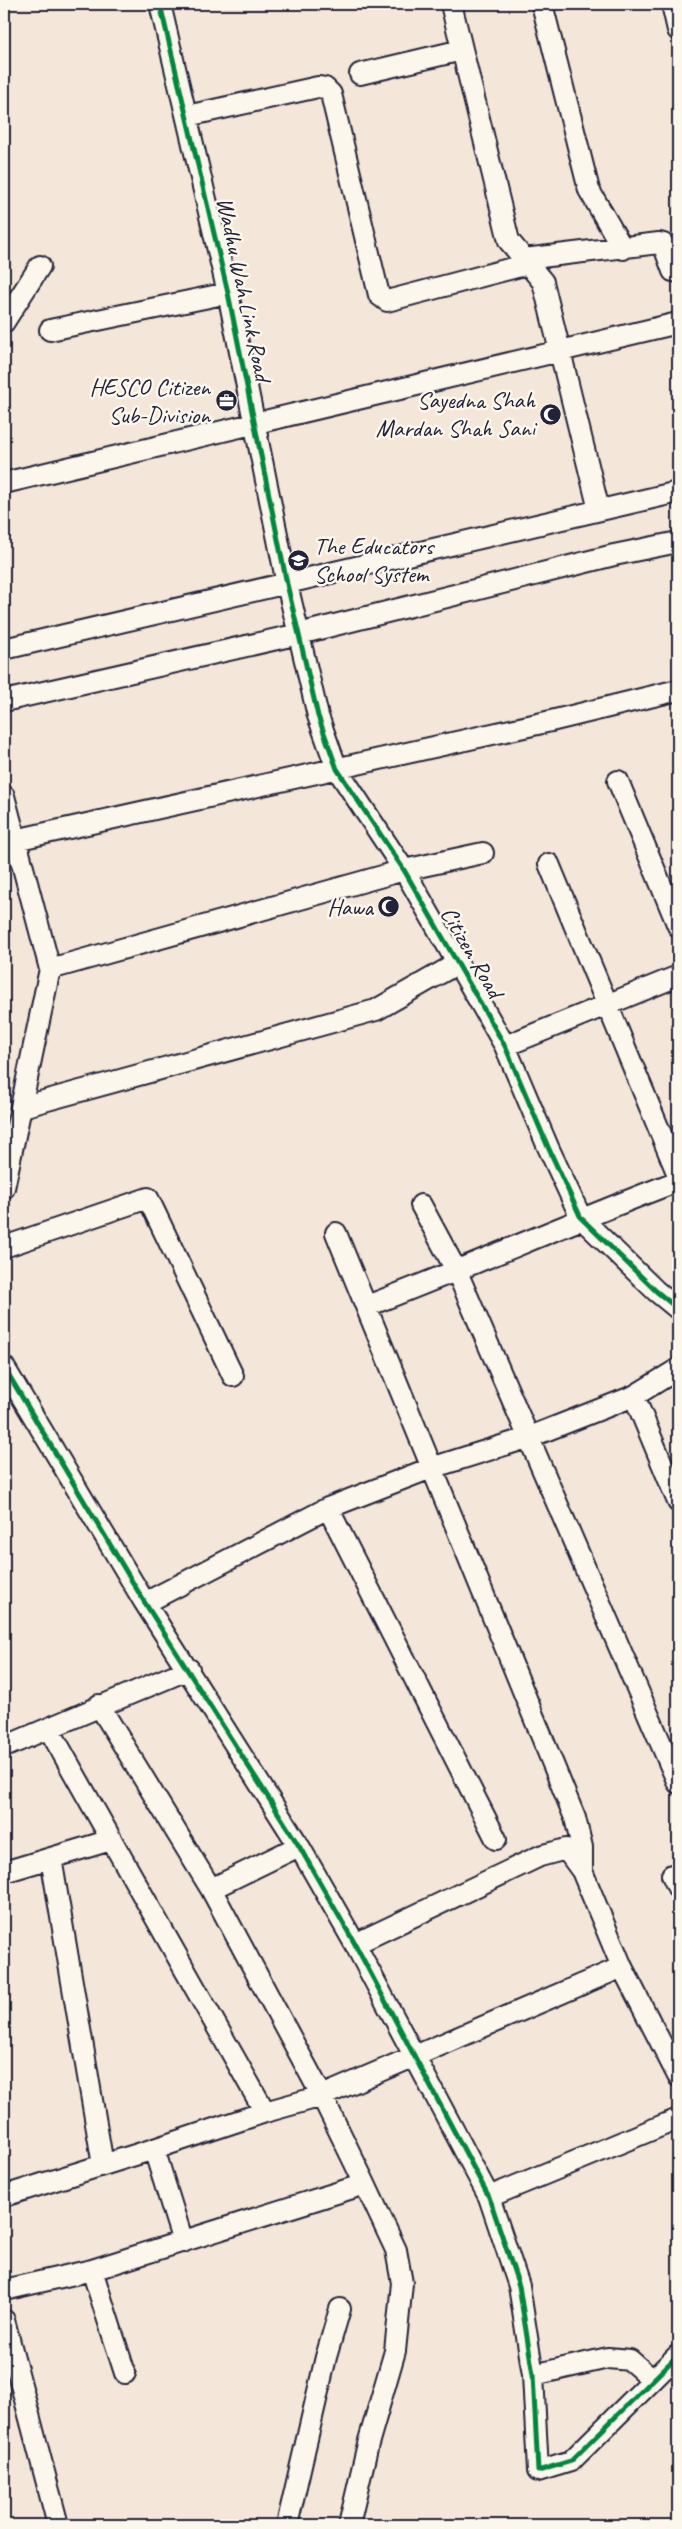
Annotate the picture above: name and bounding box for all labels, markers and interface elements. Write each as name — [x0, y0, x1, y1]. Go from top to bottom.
street label: Wadhu Wah Link Road — [210, 194, 279, 387]
place label: HESCO Citizen Sub-Division — [89, 372, 211, 430]
place label: Sayedna Shah Mardan Shah Sani — [376, 385, 538, 443]
office icon: HESCO Citizen Sub-Division — [214, 389, 238, 413]
mosque icon: Sayedna Shah Mardan Shah Sani — [539, 402, 563, 426]
place label: The Educators School System — [314, 531, 435, 589]
school or university icon: The Educators School System — [286, 548, 310, 572]
place label: Hawa — [327, 892, 374, 922]
mosque icon: Hawa — [377, 895, 401, 919]
street label: Citizen Road — [434, 901, 512, 1006]

